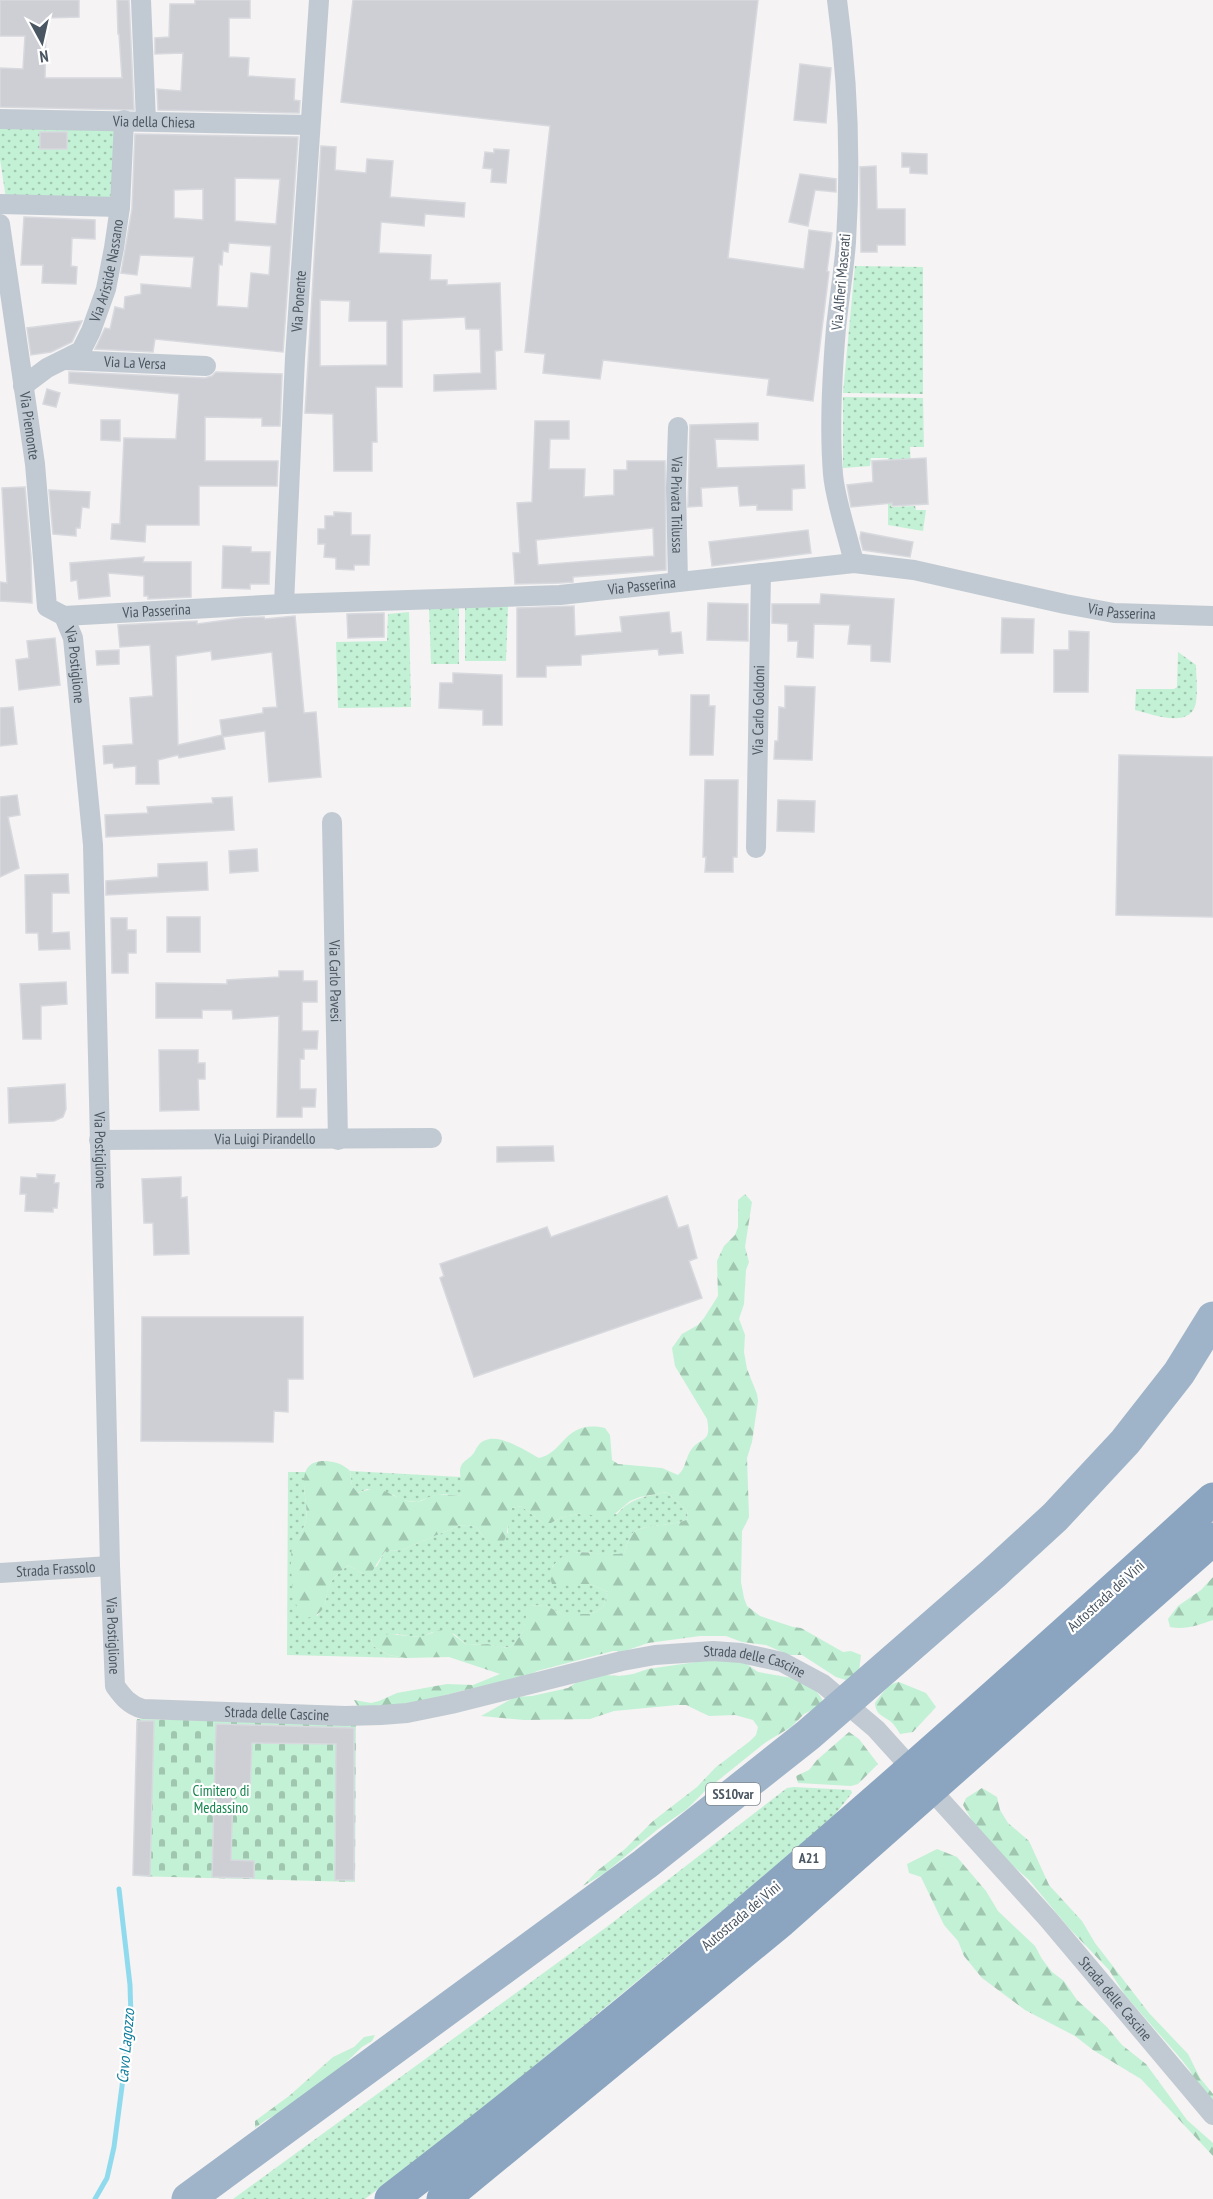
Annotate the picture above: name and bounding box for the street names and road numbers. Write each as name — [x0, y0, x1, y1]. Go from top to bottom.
street label: Via della Chiesa — [112, 111, 195, 132]
street label: Via Aristide Nassano — [85, 218, 127, 326]
street label: Via Alfieri Maserati — [827, 233, 854, 332]
street label: Via Ponente — [287, 270, 310, 334]
street label: Via La Versa — [103, 352, 166, 373]
street label: Via Piemonte — [15, 389, 44, 461]
street label: Via Privata Trilussa — [667, 455, 687, 554]
street label: Via Passerina — [606, 572, 677, 599]
street label: Via Passerina — [1085, 598, 1156, 623]
street label: Via Passerina — [121, 599, 191, 622]
street label: Via Postiglione — [60, 623, 89, 704]
street label: Via Carlo Goldoni — [748, 665, 768, 756]
street label: Via Carlo Pavesi — [325, 939, 346, 1022]
street label: Via Postiglione — [90, 1110, 111, 1189]
street label: Via Luigi Pirandello — [213, 1129, 316, 1148]
street label: Autostrada dei Vini — [1063, 1556, 1148, 1635]
street label: Strada Frassolo — [16, 1557, 96, 1581]
street label: Via Postiglione — [102, 1596, 125, 1675]
street label: Strada delle Cascine — [703, 1641, 809, 1682]
street label: Strada delle Cascine — [224, 1702, 329, 1724]
road number: SS10var — [706, 1783, 760, 1805]
road number: A21 — [792, 1847, 826, 1869]
street label: Autostrada dei Vini — [697, 1877, 784, 1954]
street label: Strada delle Cascine — [1075, 1952, 1157, 2045]

